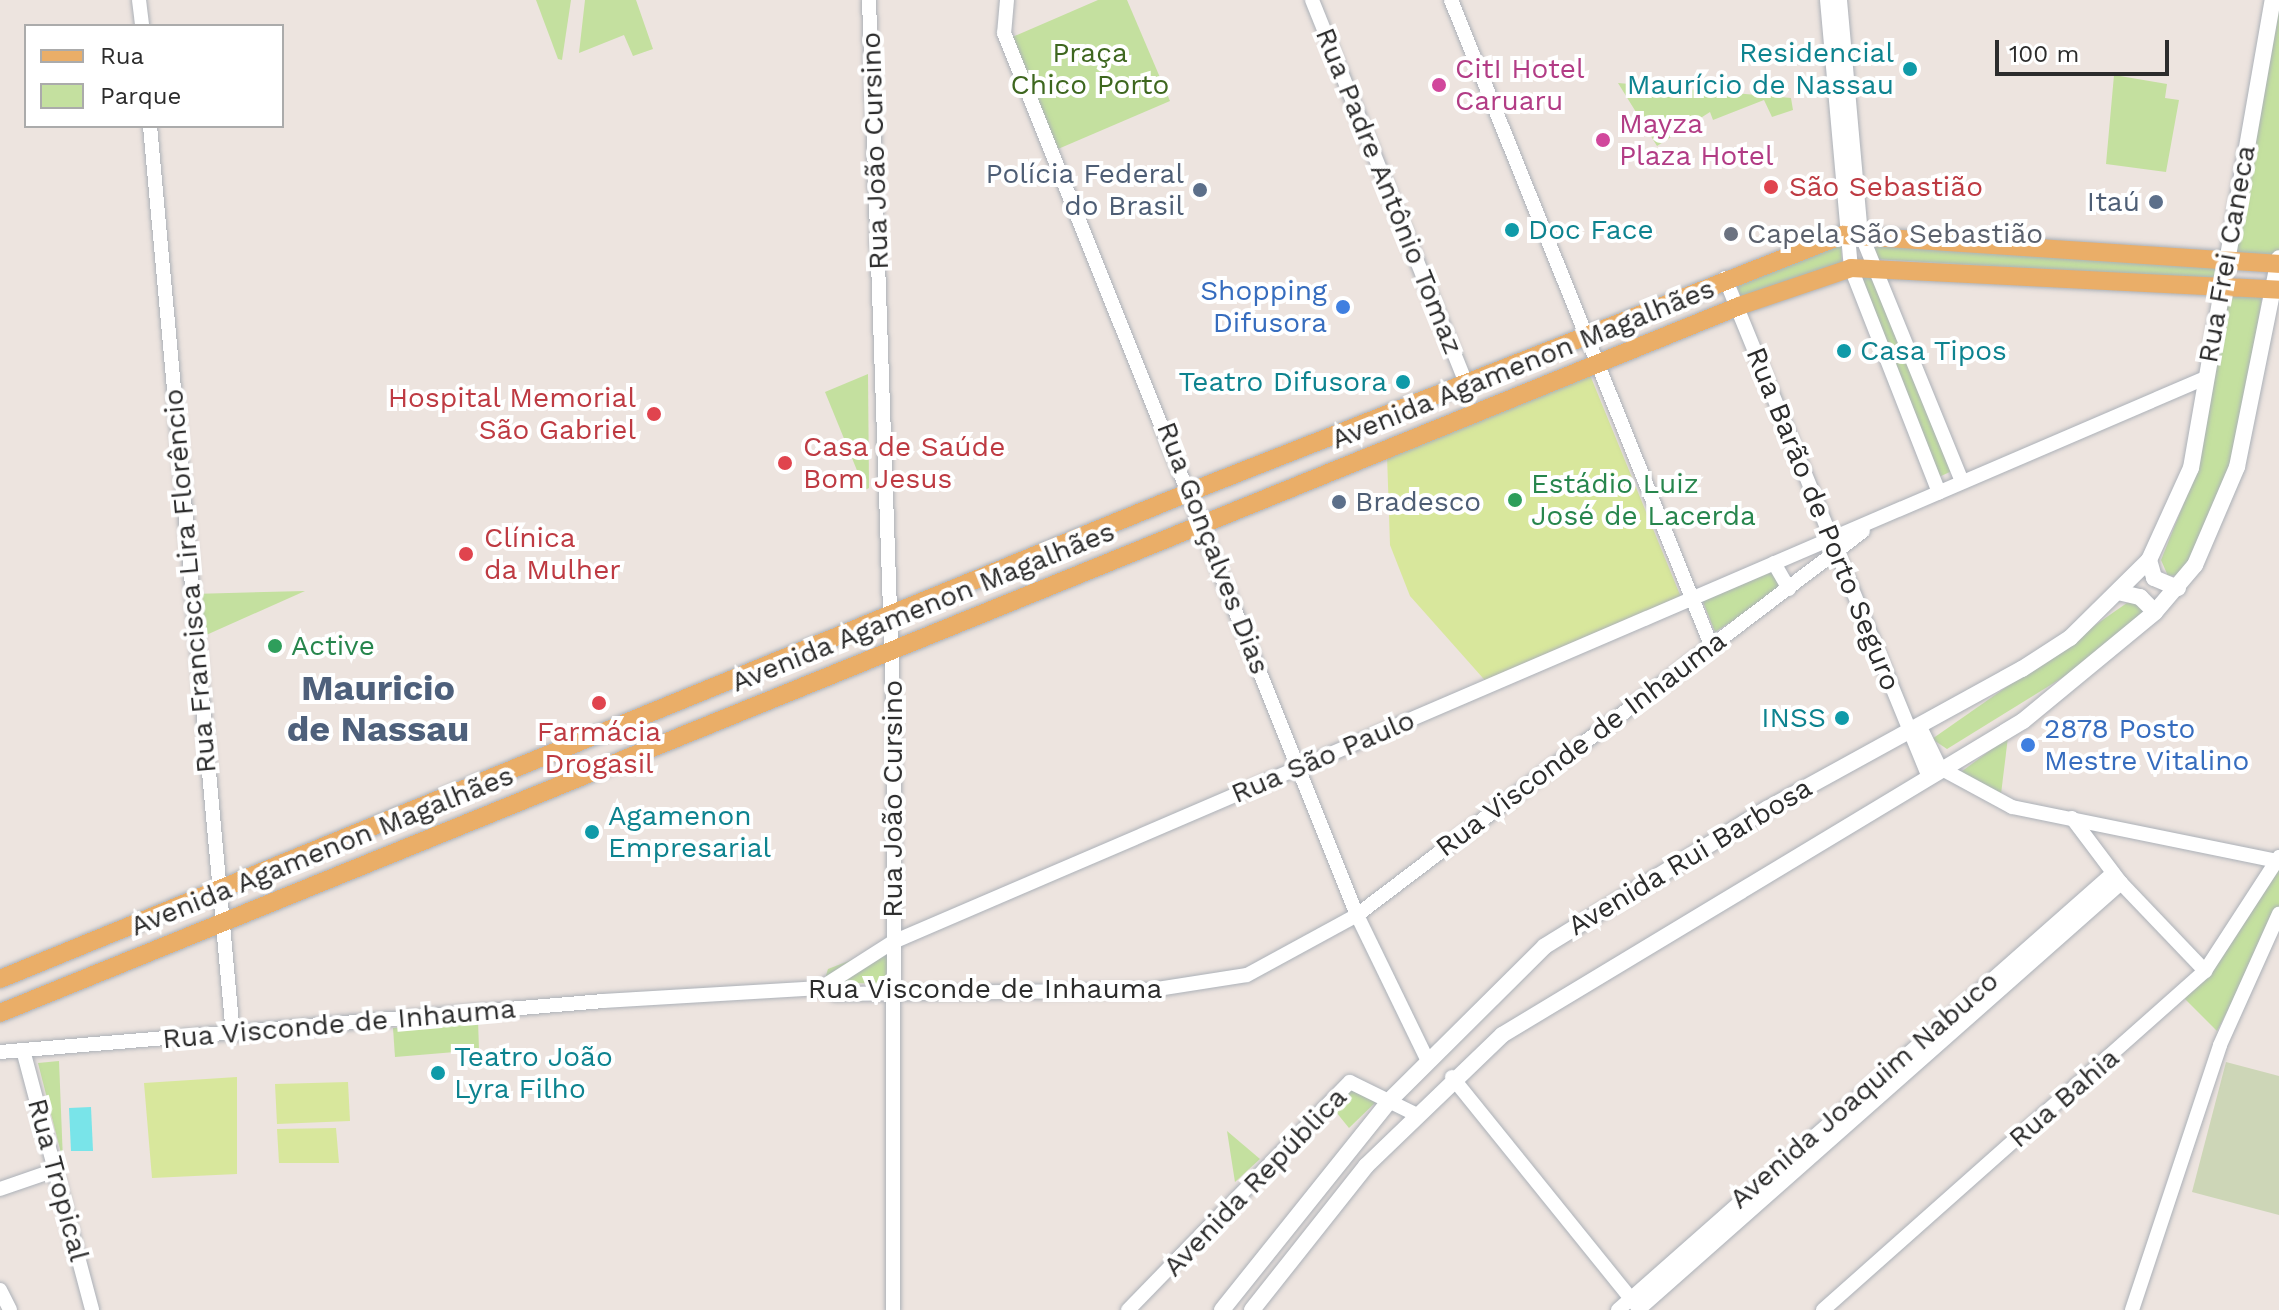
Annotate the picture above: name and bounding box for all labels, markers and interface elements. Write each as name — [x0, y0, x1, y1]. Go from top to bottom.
street label: Rua Padre Antônio Tomaz — [1308, 22, 1470, 360]
legend — [24, 24, 284, 128]
scale bar — [1999, 24, 2173, 74]
street label: Rua João Cursino — [854, 31, 896, 271]
park label: Praça Chico Porto — [1011, 36, 1169, 102]
place label: Residencial Maurício de Nassau — [1627, 36, 1894, 102]
text: 100 m — [2009, 40, 2079, 68]
text: Rua — [100, 42, 144, 70]
place label: CitI Hotel Caruaru — [1455, 52, 1585, 118]
marker: Residencial Maurício de Nassau — [1901, 60, 1919, 78]
marker: CitI Hotel Caruaru — [1430, 76, 1448, 94]
text: Parque — [100, 82, 181, 110]
place label: Mayza Plaza Hotel — [1619, 107, 1774, 173]
marker: Mayza Plaza Hotel — [1594, 131, 1612, 149]
street label: Rua Frei Caneca — [2191, 142, 2263, 366]
place label: Polícia Federal do Brasil — [985, 157, 1184, 223]
place label: São Sebastião — [1789, 170, 1983, 204]
marker: São Sebastião — [1760, 176, 1782, 198]
marker: Polícia Federal do Brasil — [1191, 181, 1209, 199]
place label: Itaú — [2087, 185, 2140, 219]
marker: Itaú — [2147, 193, 2165, 211]
place label: Doc Face — [1528, 213, 1654, 247]
place label: Capela São Sebastião — [1747, 217, 2044, 251]
marker: Doc Face — [1503, 221, 1521, 239]
marker: Capela São Sebastião — [1722, 225, 1740, 243]
street label: Avenida Agamenon Magalhães — [1326, 271, 1720, 457]
place label: Shopping Difusora — [1200, 274, 1327, 340]
marker: Shopping Difusora — [1334, 298, 1352, 316]
place label: Casa Tipos — [1860, 334, 2008, 368]
street label: Rua Barão de Porto Seguro — [1739, 342, 1907, 696]
marker: Casa Tipos — [1835, 342, 1853, 360]
place label: Teatro Difusora — [1178, 365, 1387, 399]
marker: Teatro Difusora — [1394, 373, 1412, 391]
place label: Hospital Memorial São Gabriel — [387, 381, 636, 447]
street label: Rua Francisca Lira Florêncio — [156, 386, 224, 776]
marker: Hospital Memorial São Gabriel — [643, 403, 665, 425]
street label: Rua Gonçalves Dias — [1149, 417, 1277, 679]
place label: Casa de Saúde Bom Jesus — [803, 430, 1006, 496]
marker: Casa de Saúde Bom Jesus — [774, 452, 796, 474]
place label: Estádio Luiz José de Lacerda — [1531, 467, 1756, 533]
place label: Bradesco — [1355, 485, 1481, 519]
marker: Estádio Luiz José de Lacerda — [1506, 491, 1524, 509]
marker: Bradesco — [1330, 493, 1348, 511]
street label: Avenida Agamenon Magalhães — [726, 514, 1120, 700]
place label: Clínica da Mulher — [484, 521, 621, 587]
marker: Clínica da Mulher — [455, 543, 477, 565]
street label: Rua Visconde de Inhauma — [1429, 623, 1733, 865]
place label: Active — [291, 629, 375, 663]
marker: Active — [266, 637, 284, 655]
district label: Mauricio de Nassau — [287, 666, 469, 751]
street label: Rua João Cursino — [876, 679, 910, 919]
marker: Farmácia Drogasil — [590, 694, 608, 712]
place label: INSS — [1761, 701, 1826, 735]
street label: Rua São Paulo — [1226, 703, 1420, 811]
marker: INSS — [1833, 709, 1851, 727]
place label: 2878 Posto Mestre Vitalino — [2044, 712, 2250, 778]
place label: Farmácia Drogasil — [537, 715, 661, 781]
marker: 2878 Posto Mestre Vitalino — [2019, 736, 2037, 754]
street label: Avenida Agamenon Magalhães — [125, 758, 519, 944]
street label: Avenida Rui Barbosa — [1562, 771, 1818, 943]
place label: Agamenon Empresarial — [608, 799, 771, 865]
marker: Agamenon Empresarial — [583, 823, 601, 841]
street label: Avenida Joaquim Nabuco — [1722, 964, 2006, 1216]
street label: Rua Visconde de Inhauma — [807, 972, 1163, 1006]
street label: Rua Visconde de Inhauma — [160, 992, 518, 1056]
place label: Teatro João Lyra Filho — [454, 1040, 613, 1106]
street label: Rua Bahia — [2002, 1041, 2126, 1155]
marker: Teatro João Lyra Filho — [429, 1064, 447, 1082]
street label: Avenida República — [1156, 1080, 1354, 1284]
street label: Rua Tropical — [20, 1094, 96, 1266]

